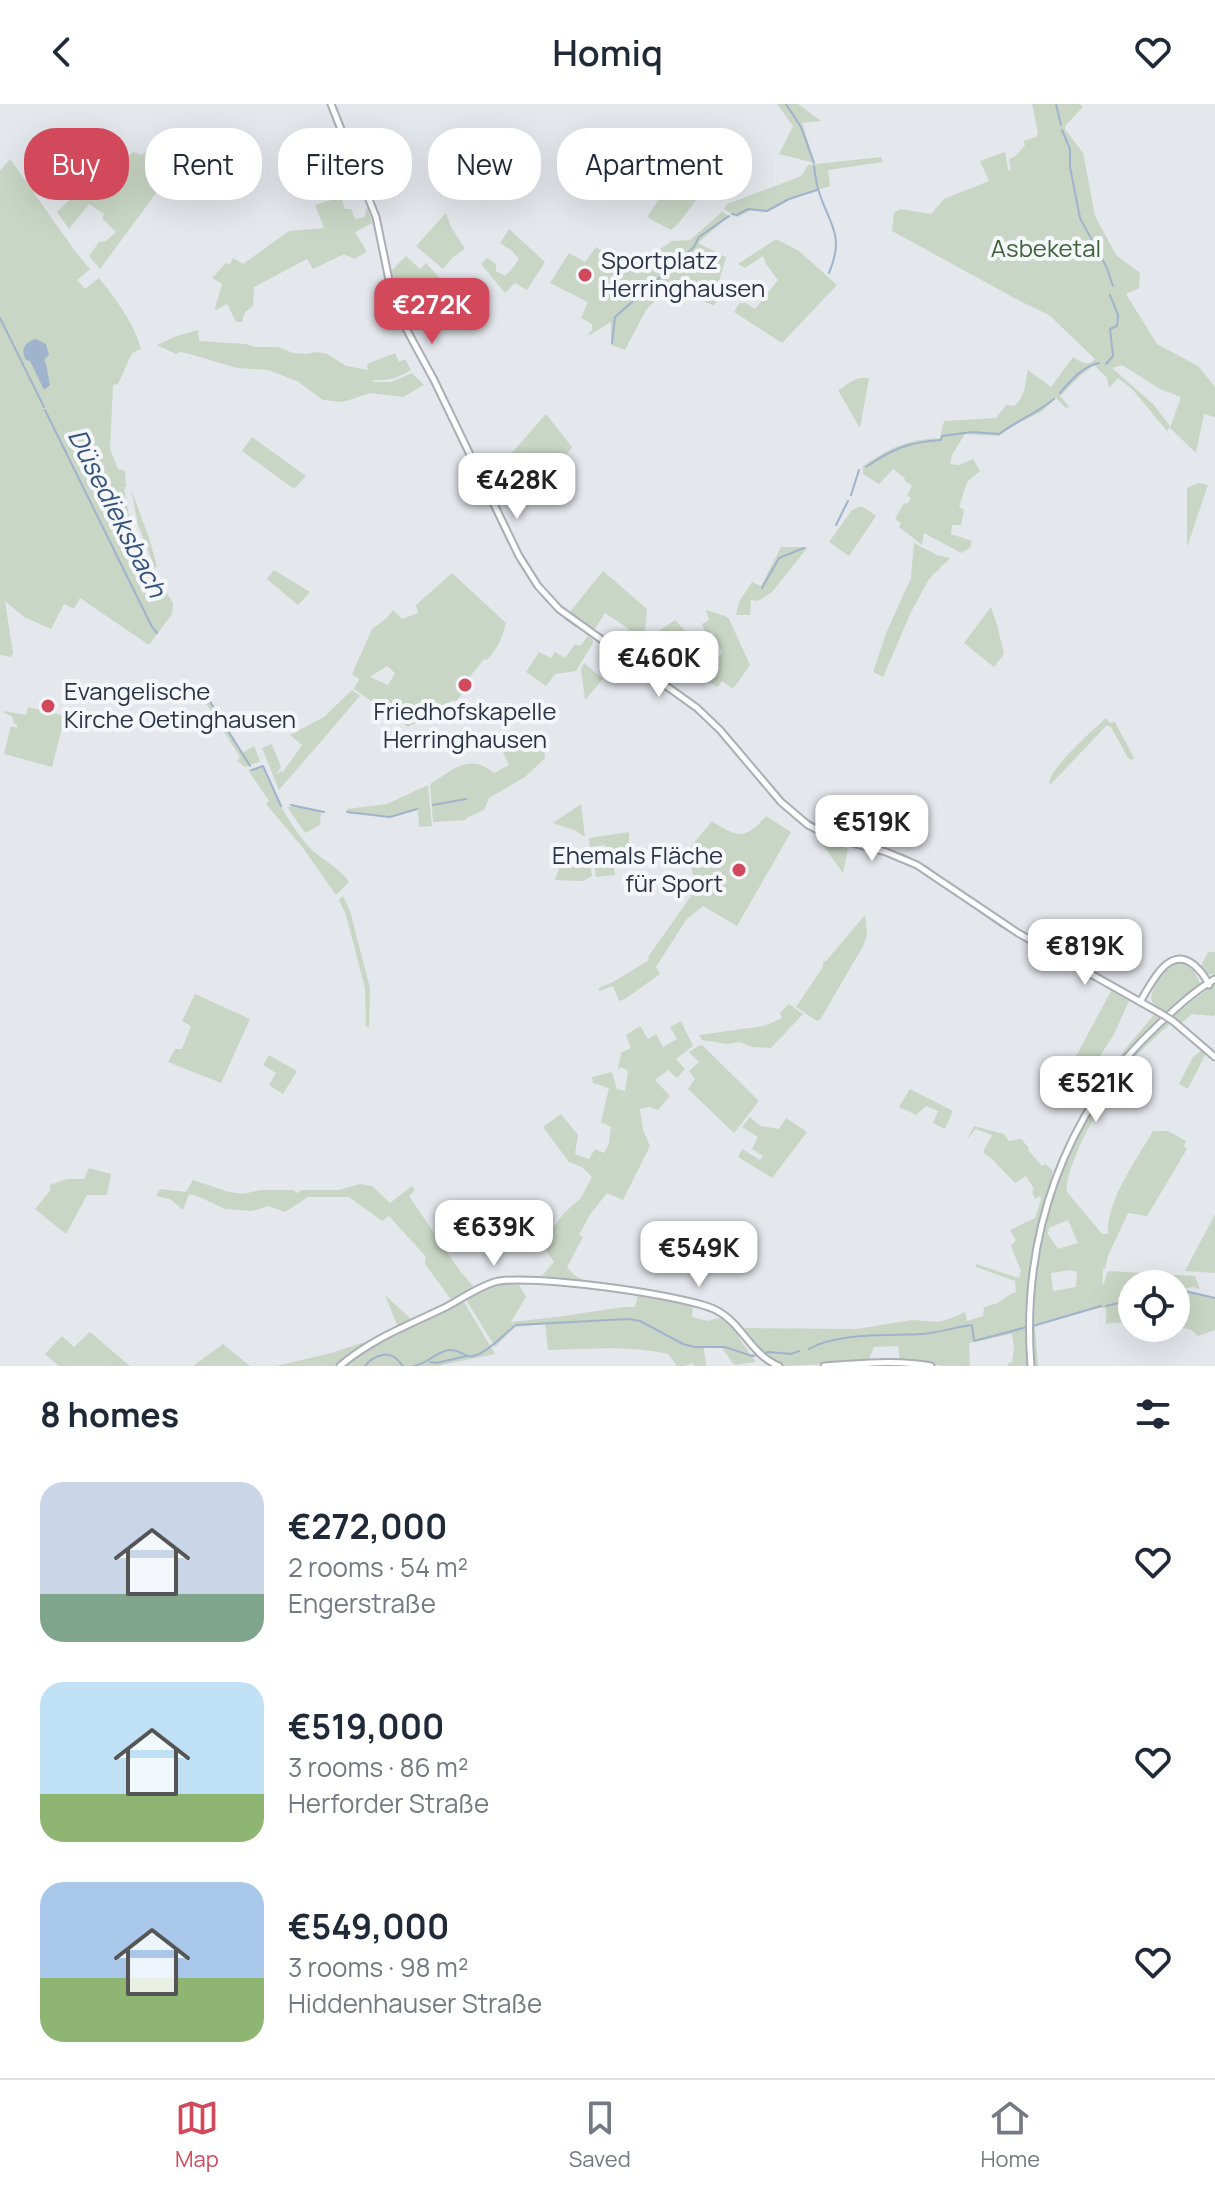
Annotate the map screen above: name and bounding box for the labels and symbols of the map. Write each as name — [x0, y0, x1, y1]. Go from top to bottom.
park label: Asbeketal — [991, 231, 1101, 264]
place label: Sportplatz Herringhausen — [601, 243, 765, 304]
marker: Sportplatz Herringhausen — [576, 266, 594, 284]
pin: €272K — [376, 278, 488, 346]
water label: Düsedieksbach — [60, 422, 176, 604]
pin: €428K — [461, 453, 573, 521]
pin: €460K — [603, 631, 715, 699]
place label: Evangelische Kirche Oetinghausen — [64, 674, 296, 735]
marker: Friedhofskapelle Herringhausen — [456, 676, 474, 694]
place label: Friedhofskapelle Herringhausen — [374, 694, 556, 755]
marker: Evangelische Kirche Oetinghausen — [39, 697, 57, 715]
pin: €519K — [816, 795, 928, 863]
place label: Ehemals Fläche für Sport — [552, 838, 723, 899]
marker: Ehemals Fläche für Sport — [730, 861, 748, 879]
pin: €819K — [1029, 919, 1141, 987]
pin: €521K — [1040, 1056, 1152, 1124]
pin: €639K — [438, 1200, 550, 1268]
pin: €549K — [643, 1221, 755, 1289]

